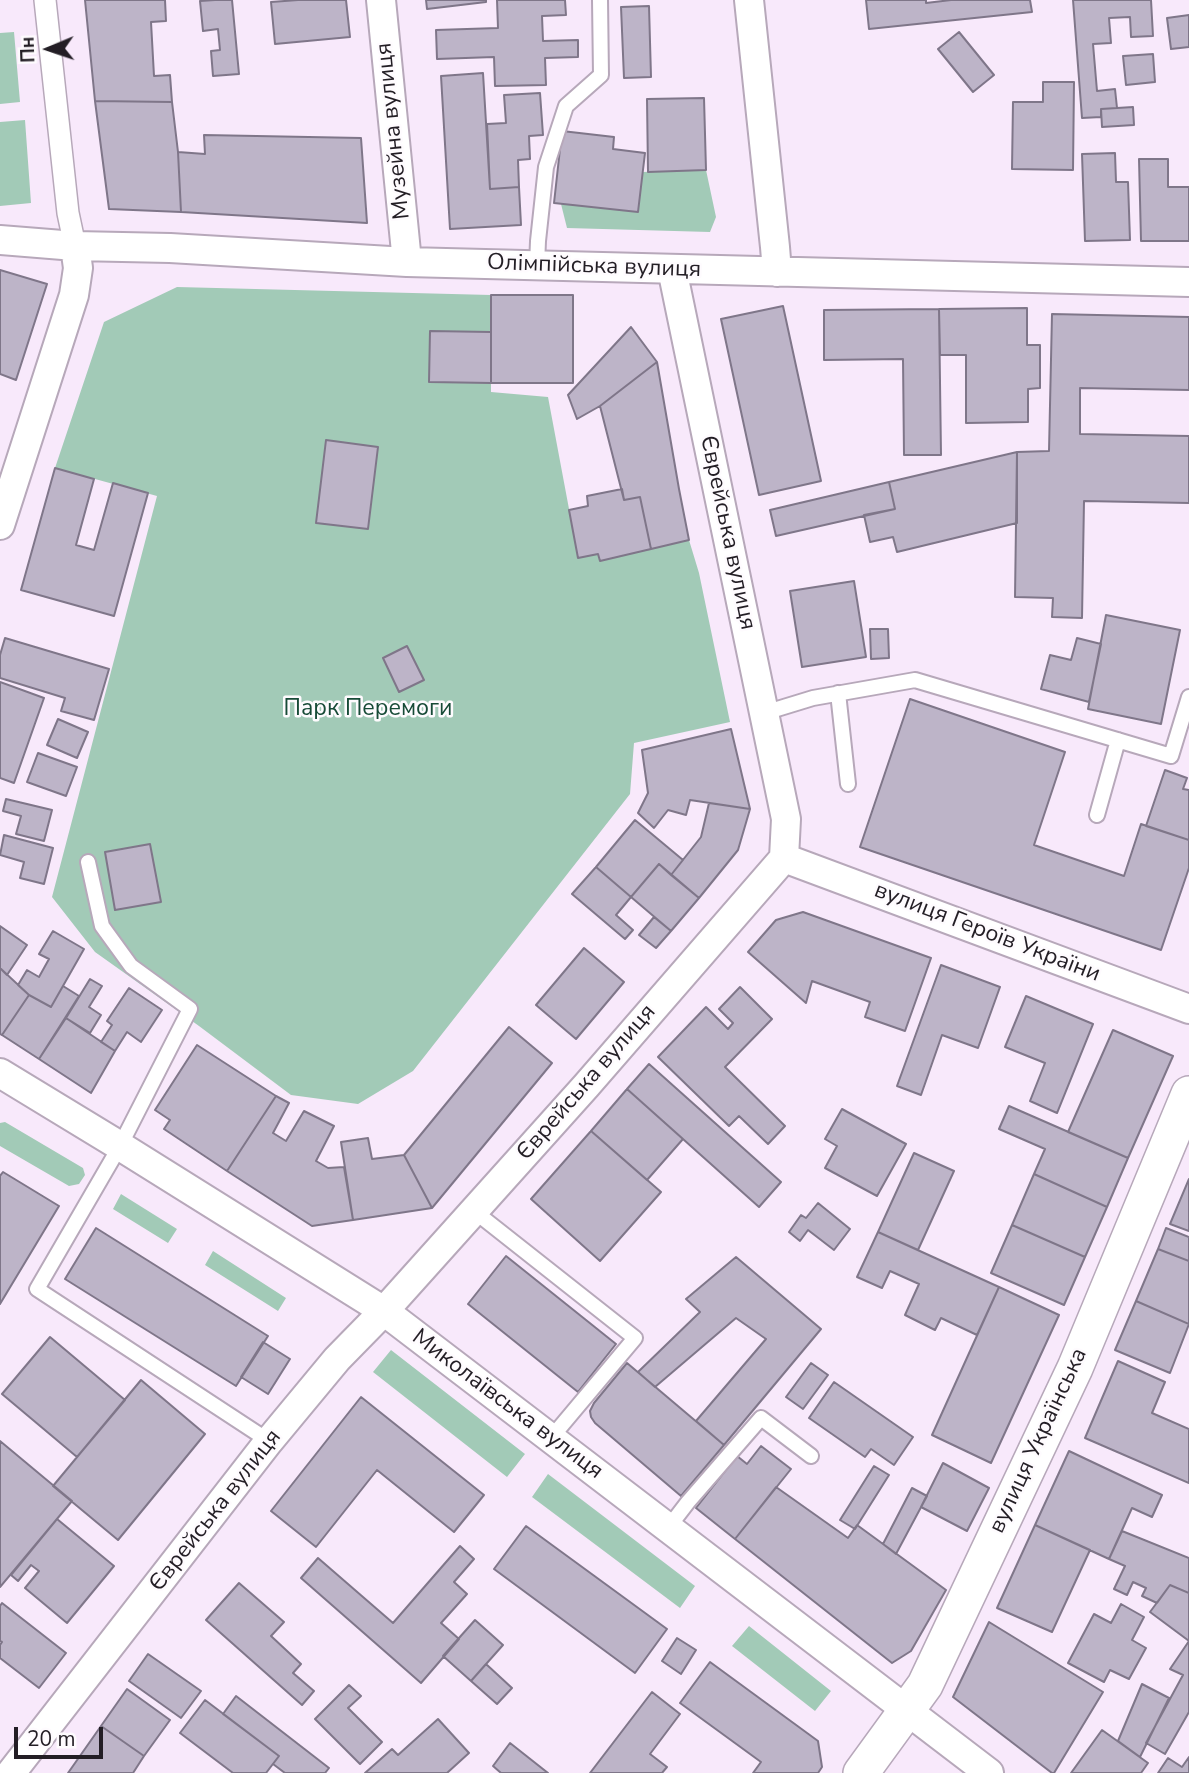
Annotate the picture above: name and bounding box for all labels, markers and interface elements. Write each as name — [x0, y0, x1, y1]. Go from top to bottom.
north arrow — [14, 14, 84, 84]
text: Пн — [15, 36, 41, 63]
street label: Музейна вулиця — [371, 41, 417, 221]
street label: Олімпійська вулиця — [487, 249, 701, 285]
street label: Єврейська вулиця — [693, 433, 761, 633]
park label: Парк Перемоги — [283, 695, 453, 723]
street label: вулиця Героїв України — [870, 877, 1104, 989]
street label: Єврейська вулиця — [512, 999, 662, 1167]
street label: Миколаївська вулиця — [406, 1324, 608, 1486]
street label: вулиця Українська — [984, 1344, 1094, 1538]
street label: Єврейська вулиця — [144, 1425, 288, 1597]
scale bar — [18, 1714, 107, 1758]
text: 20 m — [27, 1725, 76, 1753]

